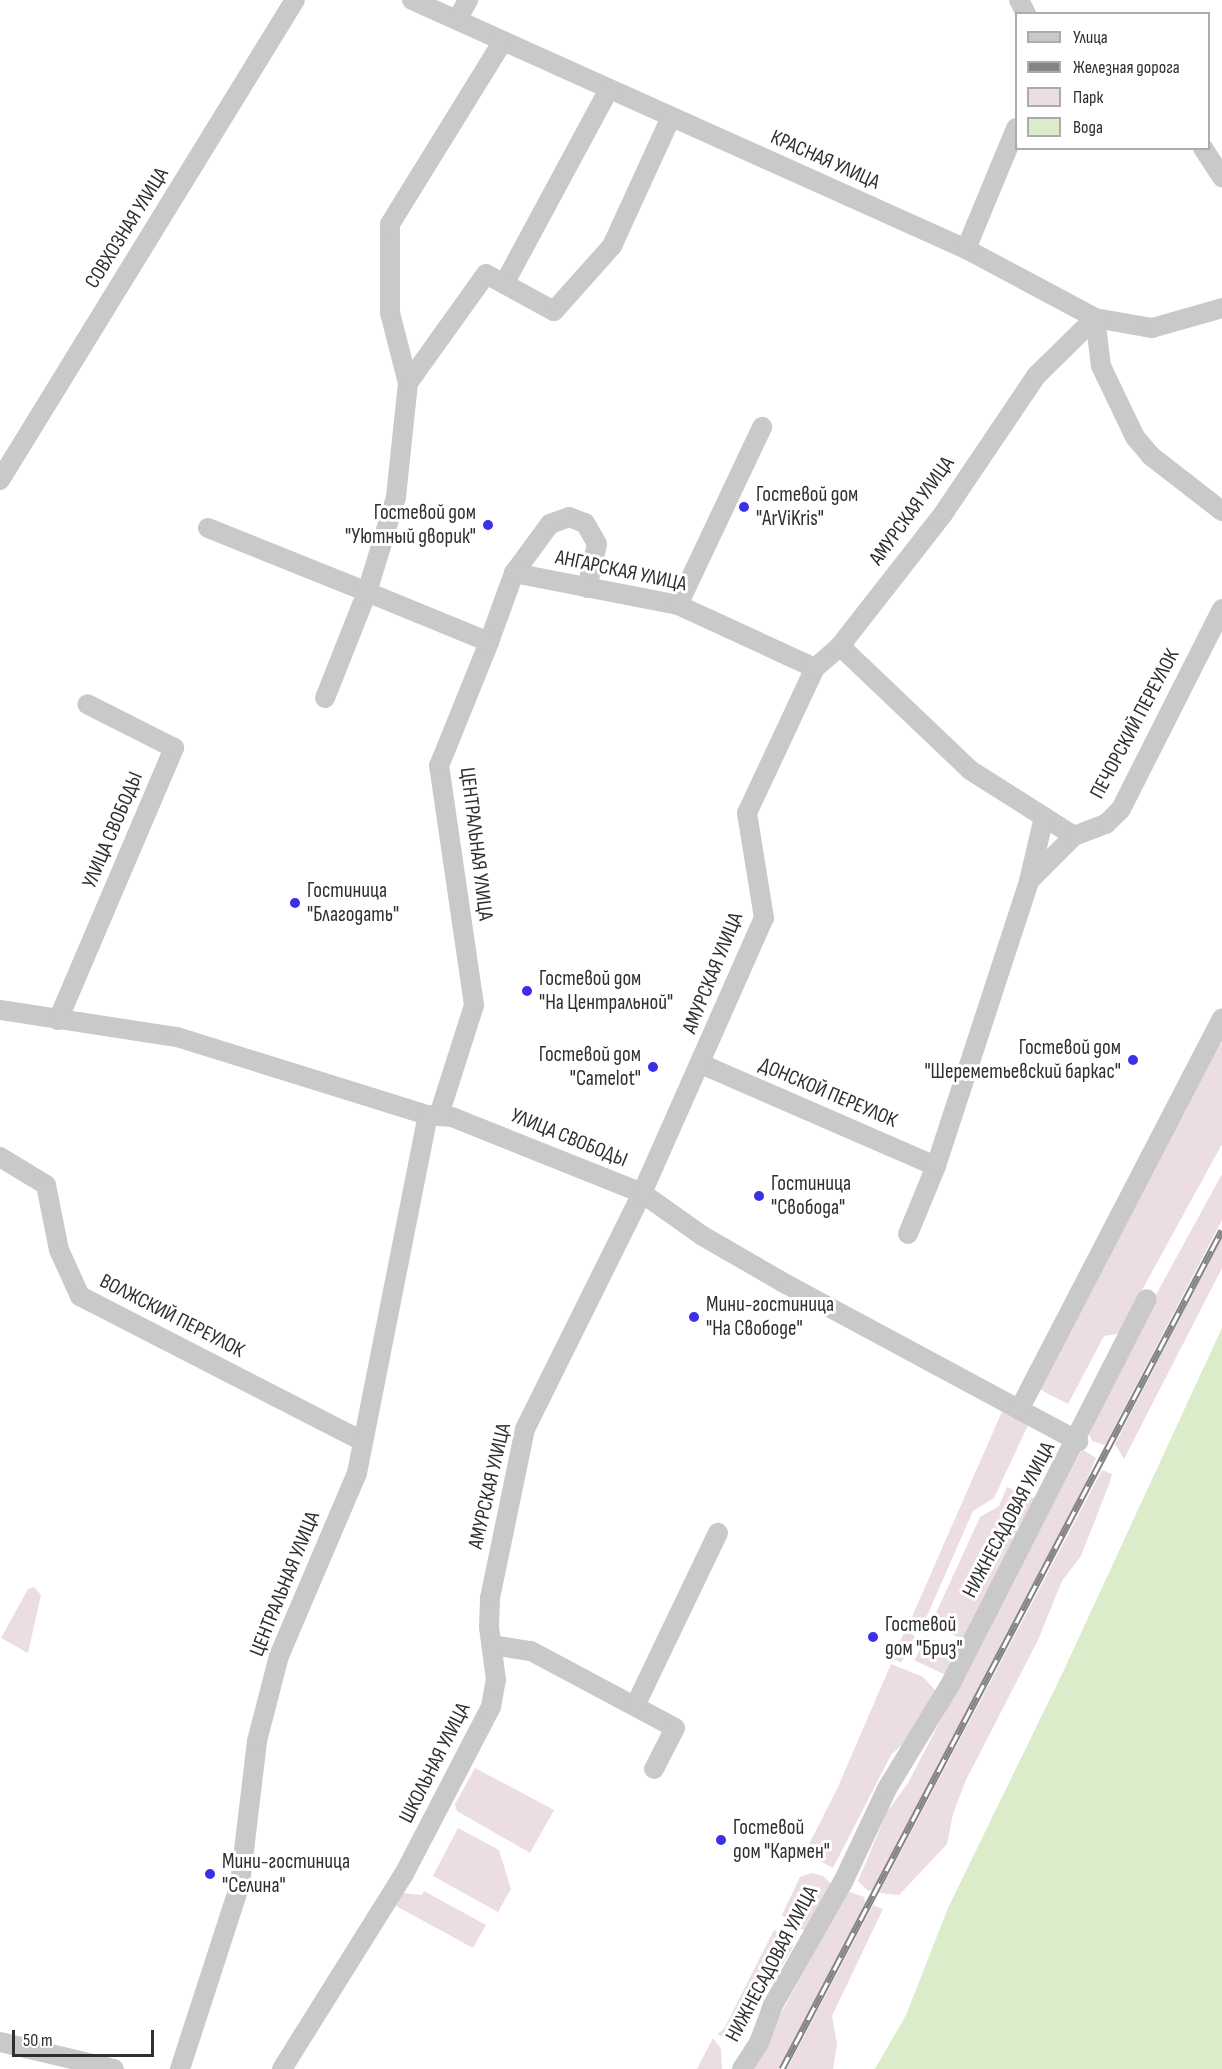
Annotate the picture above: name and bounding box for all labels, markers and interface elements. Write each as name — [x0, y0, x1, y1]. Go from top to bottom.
legend — [1015, 12, 1210, 150]
text: Улица — [1073, 27, 1108, 48]
text: Железная дорога — [1073, 57, 1180, 78]
text: Парк — [1073, 87, 1103, 108]
text: Вода — [1073, 117, 1103, 138]
street label: КРАСНАЯ УЛИЦА — [767, 125, 883, 195]
street label: СОВХОЗНАЯ УЛИЦА — [80, 163, 174, 293]
street label: АМУРСКАЯ УЛИЦА — [864, 452, 960, 570]
place label: Гостевой дом "ArViKris" — [756, 482, 858, 532]
place label: Гостевой дом "Уютный дворик" — [345, 500, 476, 550]
marker: Гостевой дом "ArViKris" — [737, 500, 751, 514]
marker: Гостевой дом "Уютный дворик" — [481, 518, 495, 532]
street label: АНГАРСКАЯ УЛИЦА — [553, 545, 689, 597]
street label: ПЕЧОРСКИЙ ПЕРЕУЛОК — [1085, 645, 1185, 803]
street label: ЦЕНТРАЛЬНАЯ УЛИЦА — [454, 766, 498, 922]
street label: УЛИЦА СВОБОДЫ — [77, 768, 149, 892]
place label: Гостиница "Благодать" — [307, 878, 399, 928]
marker: Гостиница "Благодать" — [288, 896, 302, 910]
street label: АМУРСКАЯ УЛИЦА — [677, 909, 749, 1037]
place label: Гостевой дом "На Центральной" — [539, 966, 673, 1016]
marker: Гостевой дом "На Центральной" — [520, 984, 534, 998]
place label: Гостевой дом "Шереметьевский баркас" — [924, 1035, 1121, 1085]
place label: Гостевой дом "Camelot" — [539, 1042, 641, 1092]
street label: ДОНСКОЙ ПЕРЕУЛОК — [755, 1053, 901, 1133]
marker: Гостевой дом "Шереметьевский баркас" — [1126, 1053, 1140, 1067]
marker: Гостевой дом "Camelot" — [646, 1060, 660, 1074]
street label: УЛИЦА СВОБОДЫ — [507, 1103, 631, 1173]
place label: Гостиница "Свобода" — [771, 1171, 851, 1221]
marker: Гостиница "Свобода" — [752, 1189, 766, 1203]
street label: ВОЛЖСКИЙ ПЕРЕУЛОК — [95, 1269, 249, 1363]
place label: Мини-гостиница "На Свободе" — [706, 1292, 834, 1342]
marker: Мини-гостиница "На Свободе" — [687, 1310, 701, 1324]
street label: АМУРСКАЯ УЛИЦА — [463, 1421, 517, 1551]
street label: НИЖНЕСАДОВАЯ УЛИЦА — [957, 1438, 1061, 1602]
street label: ЦЕНТРАЛЬНАЯ УЛИЦА — [244, 1508, 326, 1660]
place label: Гостевой дом "Бриз" — [885, 1612, 963, 1662]
marker: Гостевой дом "Бриз" — [866, 1630, 880, 1644]
street label: ШКОЛЬНАЯ УЛИЦА — [394, 1699, 476, 1827]
place label: Гостевой дом "Кармен" — [733, 1815, 830, 1865]
marker: Гостевой дом "Кармен" — [714, 1833, 728, 1847]
place label: Мини-гостиница "Селина" — [222, 1849, 350, 1899]
marker: Мини-гостиница "Селина" — [203, 1867, 217, 1881]
street label: НИЖНЕСАДОВАЯ УЛИЦА — [720, 1882, 824, 2046]
scale bar — [15, 2018, 158, 2056]
text: 50 m — [23, 2030, 53, 2051]

